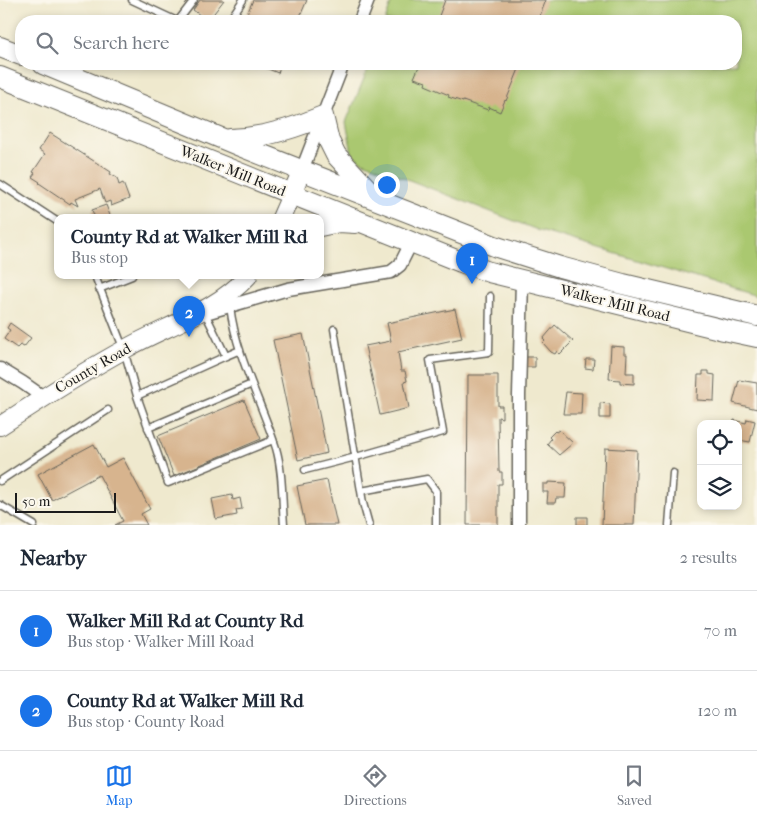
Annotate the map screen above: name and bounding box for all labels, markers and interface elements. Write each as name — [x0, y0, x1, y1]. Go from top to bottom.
search box — [15, 15, 742, 70]
icon: search — [33, 29, 61, 57]
text: Search here — [73, 32, 169, 54]
street label: Walker Mill Road — [177, 141, 289, 201]
your location — [374, 172, 400, 198]
popup — [54, 214, 324, 279]
text: County Rd at Walker Mill Rd — [71, 226, 307, 248]
pin: 1 — [456, 243, 488, 284]
text: Bus stop — [71, 248, 128, 267]
street label: Walker Mill Road — [557, 280, 672, 326]
pin: 2 — [173, 296, 205, 337]
street label: County Road — [52, 339, 135, 397]
map controls — [697, 420, 742, 510]
button: locate — [697, 420, 742, 465]
button: layers — [697, 465, 742, 510]
scale bar — [15, 490, 116, 513]
text: 50 m — [22, 493, 50, 510]
text: Nearby — [20, 546, 86, 570]
text: 2 results — [680, 548, 737, 567]
text: Walker Mill Rd at County Rd — [67, 610, 304, 632]
text: 1 — [33, 621, 39, 640]
text: 70 m — [704, 621, 737, 640]
text: Bus stop · Walker Mill Road — [67, 632, 254, 651]
text: County Rd at Walker Mill Rd — [67, 690, 304, 712]
text: 2 — [32, 701, 40, 720]
text: 120 m — [698, 701, 737, 720]
text: Bus stop · County Road — [67, 712, 225, 731]
tab: Map — [105, 762, 133, 809]
tab: Directions — [344, 762, 407, 809]
tab: Saved — [617, 762, 652, 809]

